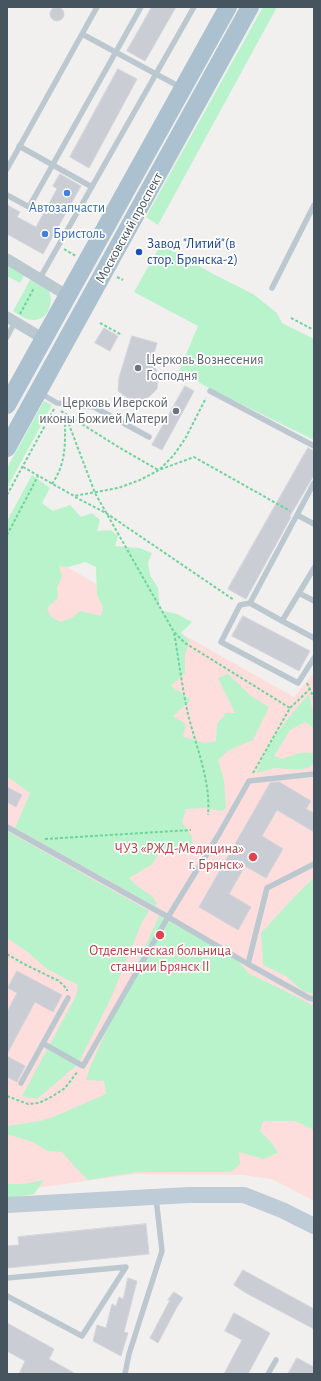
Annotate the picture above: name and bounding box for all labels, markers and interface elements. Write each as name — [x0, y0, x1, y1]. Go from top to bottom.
street label: Московский проспект — [92, 170, 166, 286]
marker: Автозапчасти — [62, 188, 72, 198]
place label: Автозапчасти — [29, 200, 105, 216]
place label: Бристоль — [53, 226, 105, 242]
marker: Бристоль — [40, 229, 50, 239]
place label: Завод "Литий"(в стор. Брянска-2) — [147, 236, 238, 268]
marker: Завод "Литий"(в стор. Брянска-2) — [134, 247, 144, 257]
place label: Церковь Вознесения Господня — [146, 352, 264, 384]
marker: Церковь Вознесения Господня — [133, 363, 143, 373]
place label: Церковь Иверской иконы Божией Матери — [39, 395, 168, 428]
marker: Церковь Иверской иконы Божией Матери — [171, 406, 181, 416]
place label: ЧУЗ «РЖД-Медицина» г. Брянск» — [115, 841, 244, 874]
marker: ЧУЗ «РЖД-Медицина» г. Брянск» — [247, 851, 259, 863]
marker: Отделенческая больница станции Брянск II — [154, 929, 166, 941]
place label: Отделенческая больница станции Брянск II — [89, 943, 231, 976]

